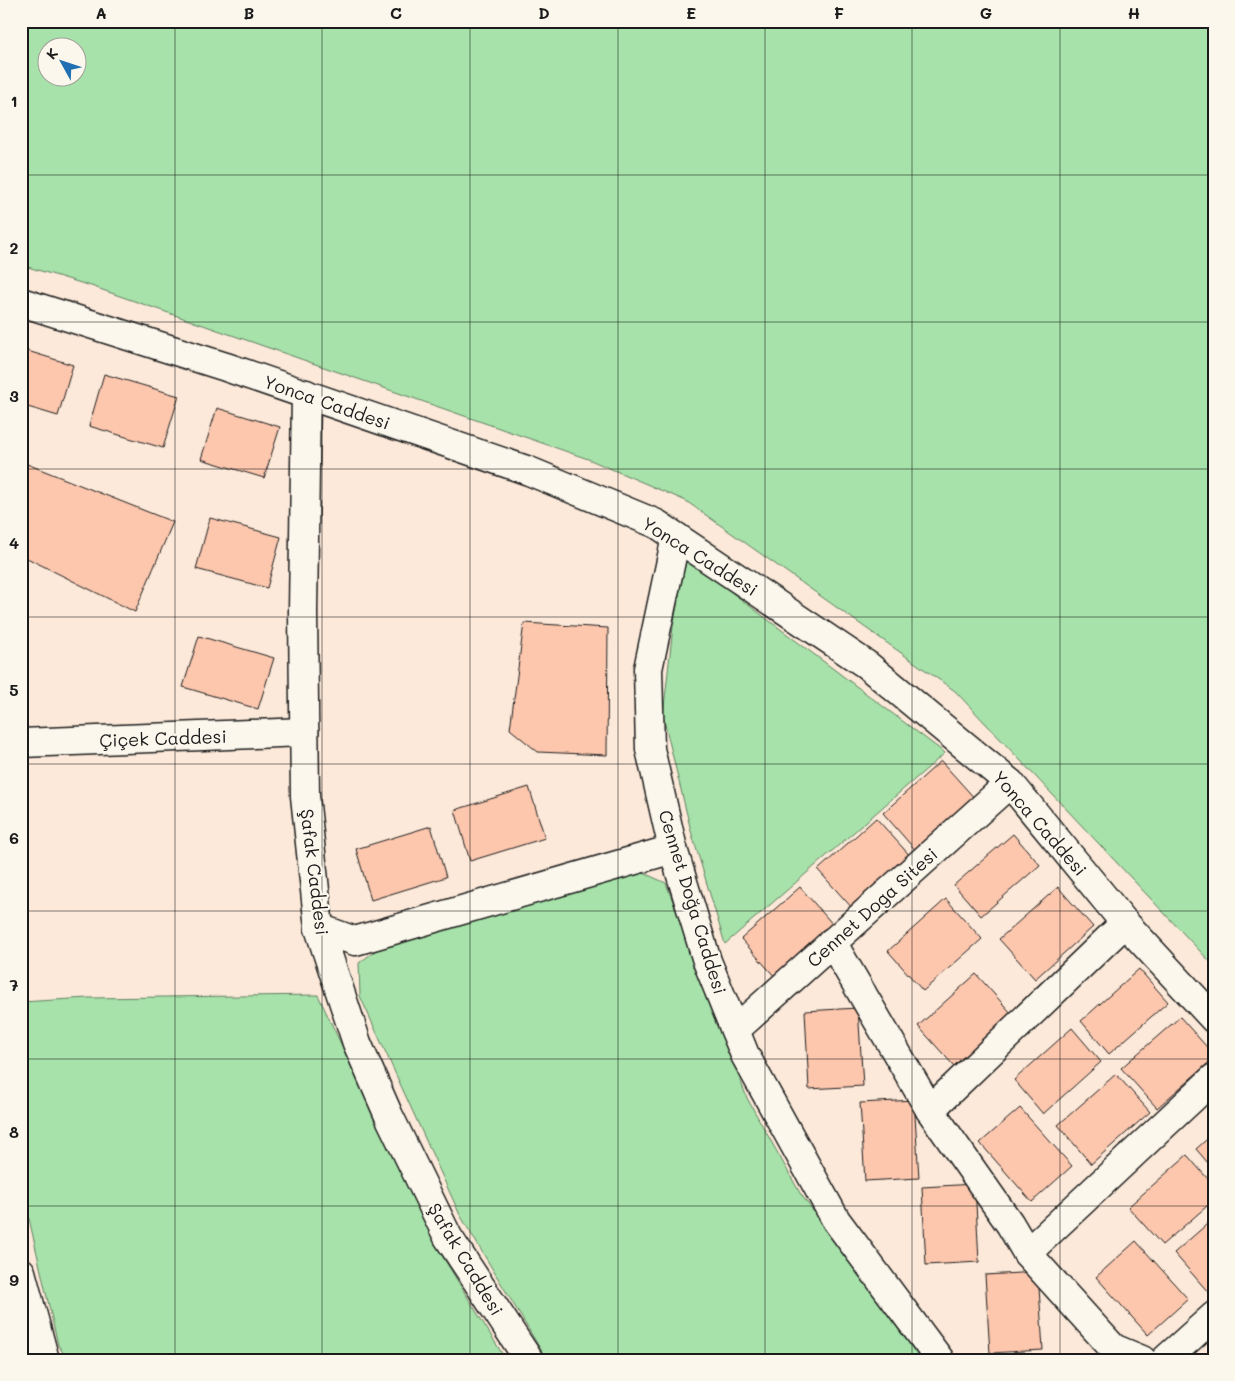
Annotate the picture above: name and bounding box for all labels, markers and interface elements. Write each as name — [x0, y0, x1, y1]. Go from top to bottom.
text: A — [95, 2, 107, 23]
text: B — [244, 2, 254, 23]
text: C — [390, 2, 402, 23]
text: D — [538, 2, 550, 23]
text: E — [686, 2, 696, 23]
text: F — [834, 2, 844, 23]
text: G — [980, 2, 992, 23]
text: H — [1128, 2, 1140, 23]
north arrow — [38, 38, 88, 88]
text: K — [41, 44, 62, 63]
text: 1 — [10, 90, 18, 111]
text: 2 — [10, 237, 19, 258]
street label: Yonca Caddesi — [261, 369, 393, 435]
text: 3 — [9, 385, 19, 406]
street label: Yonca Caddesi — [638, 511, 762, 601]
text: 4 — [9, 532, 19, 553]
text: 5 — [9, 679, 19, 700]
street label: Çiçek Caddesi — [99, 724, 227, 752]
street label: Yonca Caddesi — [988, 765, 1092, 881]
street label: Şafak Caddesi — [295, 807, 335, 937]
street label: Cennet Doğa Caddesi — [654, 807, 732, 997]
text: 6 — [9, 827, 19, 848]
street label: Cennet Doga Sitesi — [801, 842, 943, 972]
text: 7 — [10, 974, 19, 995]
text: 8 — [9, 1121, 19, 1142]
street label: Şafak Caddesi — [423, 1198, 509, 1320]
text: 9 — [9, 1269, 19, 1290]

